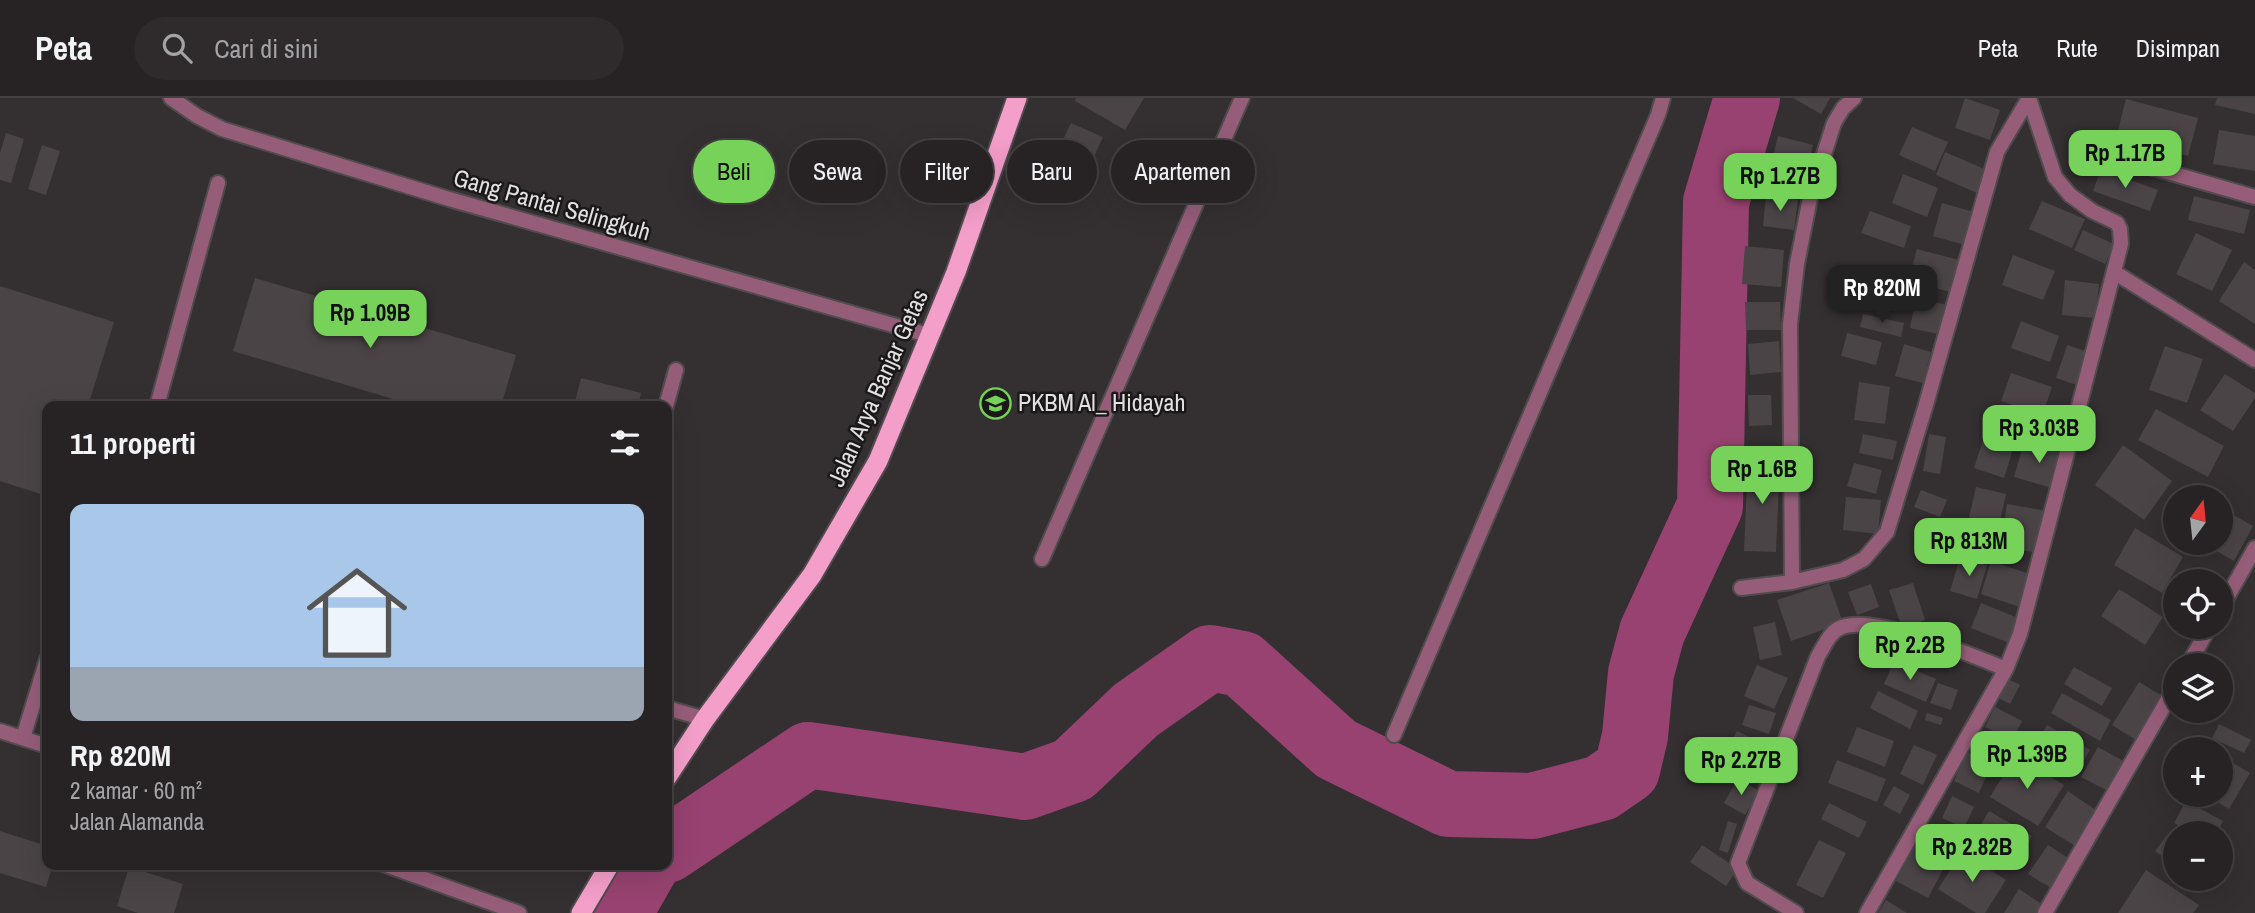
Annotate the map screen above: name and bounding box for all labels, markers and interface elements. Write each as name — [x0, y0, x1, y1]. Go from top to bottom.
search box — [134, 17, 624, 80]
text: Peta — [35, 26, 92, 70]
icon: search — [158, 29, 196, 67]
text: Cari di sini — [214, 31, 318, 66]
text: Peta — [1978, 32, 2018, 64]
text: Rute — [2056, 32, 2098, 64]
text: Disimpan — [2136, 32, 2220, 64]
pin: Rp 1.17B — [2053, 130, 2197, 190]
text: Rp 1.17B — [2085, 137, 2165, 168]
chip: Beli — [693, 140, 775, 203]
chip: Sewa — [789, 140, 886, 203]
chip: Filter — [900, 140, 993, 203]
chip: Baru — [1007, 140, 1097, 203]
chip: Apartemen — [1111, 140, 1255, 203]
pin: Rp 1.27B — [1708, 153, 1852, 213]
text: Rp 1.27B — [1740, 160, 1820, 191]
street label: Gang Pantai Selingkuh — [450, 161, 655, 247]
pin: Rp 820M — [1817, 266, 1947, 325]
text: Rp 820M — [1843, 272, 1921, 303]
street label: Jalan Arya Banjar Getas — [819, 284, 935, 491]
pin: Rp 1.09B — [298, 290, 442, 350]
text: Rp 1.09B — [330, 297, 410, 328]
school or university icon: PKBM Al_ Hidayah — [978, 386, 1012, 420]
place label: PKBM Al_ Hidayah — [1018, 386, 1185, 418]
pin: Rp 3.03B — [1967, 406, 2111, 465]
text: Rp 3.03B — [1999, 412, 2079, 443]
text: 11 properti — [70, 423, 196, 463]
icon: filters — [606, 424, 644, 462]
pin: Rp 1.6B — [1697, 446, 1827, 506]
text: Rp 1.6B — [1727, 453, 1797, 484]
north arrow — [2163, 485, 2233, 555]
map controls — [2163, 485, 2233, 891]
pin: Rp 813M — [1904, 518, 2034, 578]
text: Rp 813M — [1930, 525, 2008, 556]
icon: home — [294, 550, 420, 676]
button: locate — [2163, 569, 2233, 639]
pin: Rp 2.2B — [1845, 622, 1975, 682]
text: Rp 2.2B — [1875, 629, 1945, 660]
button: layers — [2163, 653, 2233, 723]
pin: Rp 1.39B — [1955, 732, 2099, 791]
text: Rp 820M — [70, 735, 171, 775]
button: + — [2163, 737, 2233, 807]
pin: Rp 2.27B — [1669, 738, 1813, 797]
text: Rp 1.39B — [1987, 738, 2067, 769]
text: Rp 2.27B — [1701, 744, 1781, 775]
text: 2 kamar · 60 m² — [70, 775, 202, 806]
text: Jalan Alamanda — [70, 806, 204, 837]
button: − — [2163, 821, 2233, 891]
pin: Rp 2.82B — [1900, 824, 2044, 884]
text: Rp 2.82B — [1932, 831, 2012, 862]

